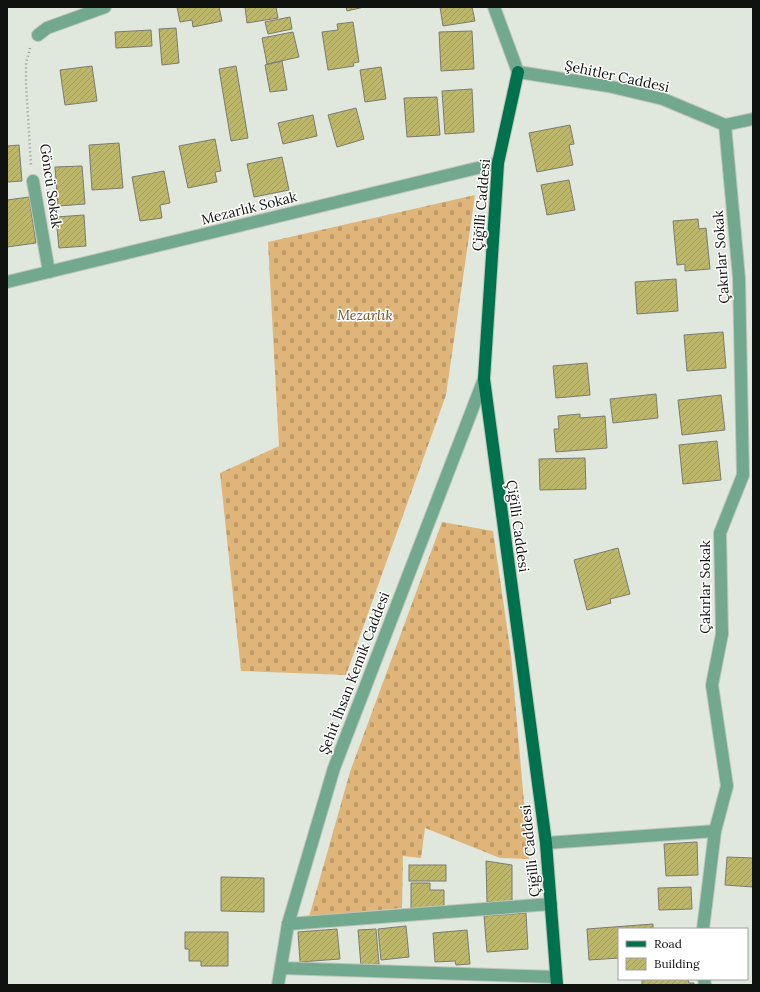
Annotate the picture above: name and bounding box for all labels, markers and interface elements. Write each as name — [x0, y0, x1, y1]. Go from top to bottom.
street label: Şehitler Caddesi — [563, 56, 671, 96]
street label: Göncü Sokak — [36, 143, 66, 230]
street label: Çiğilli Caddesi — [468, 158, 494, 252]
street label: Mezarlık Sokak — [199, 187, 299, 229]
street label: Çakırlar Sokak — [709, 209, 733, 304]
park label: Mezarlık — [337, 306, 393, 324]
street label: Çiğilli Caddesi — [503, 479, 533, 573]
street label: Çakırlar Sokak — [696, 540, 714, 634]
street label: Şehit İhsan Kemik Caddesi — [315, 589, 393, 757]
street label: Çiğilli Caddesi — [516, 804, 544, 898]
legend — [618, 928, 748, 980]
text: Road — [654, 936, 682, 951]
text: Building — [654, 956, 700, 971]

